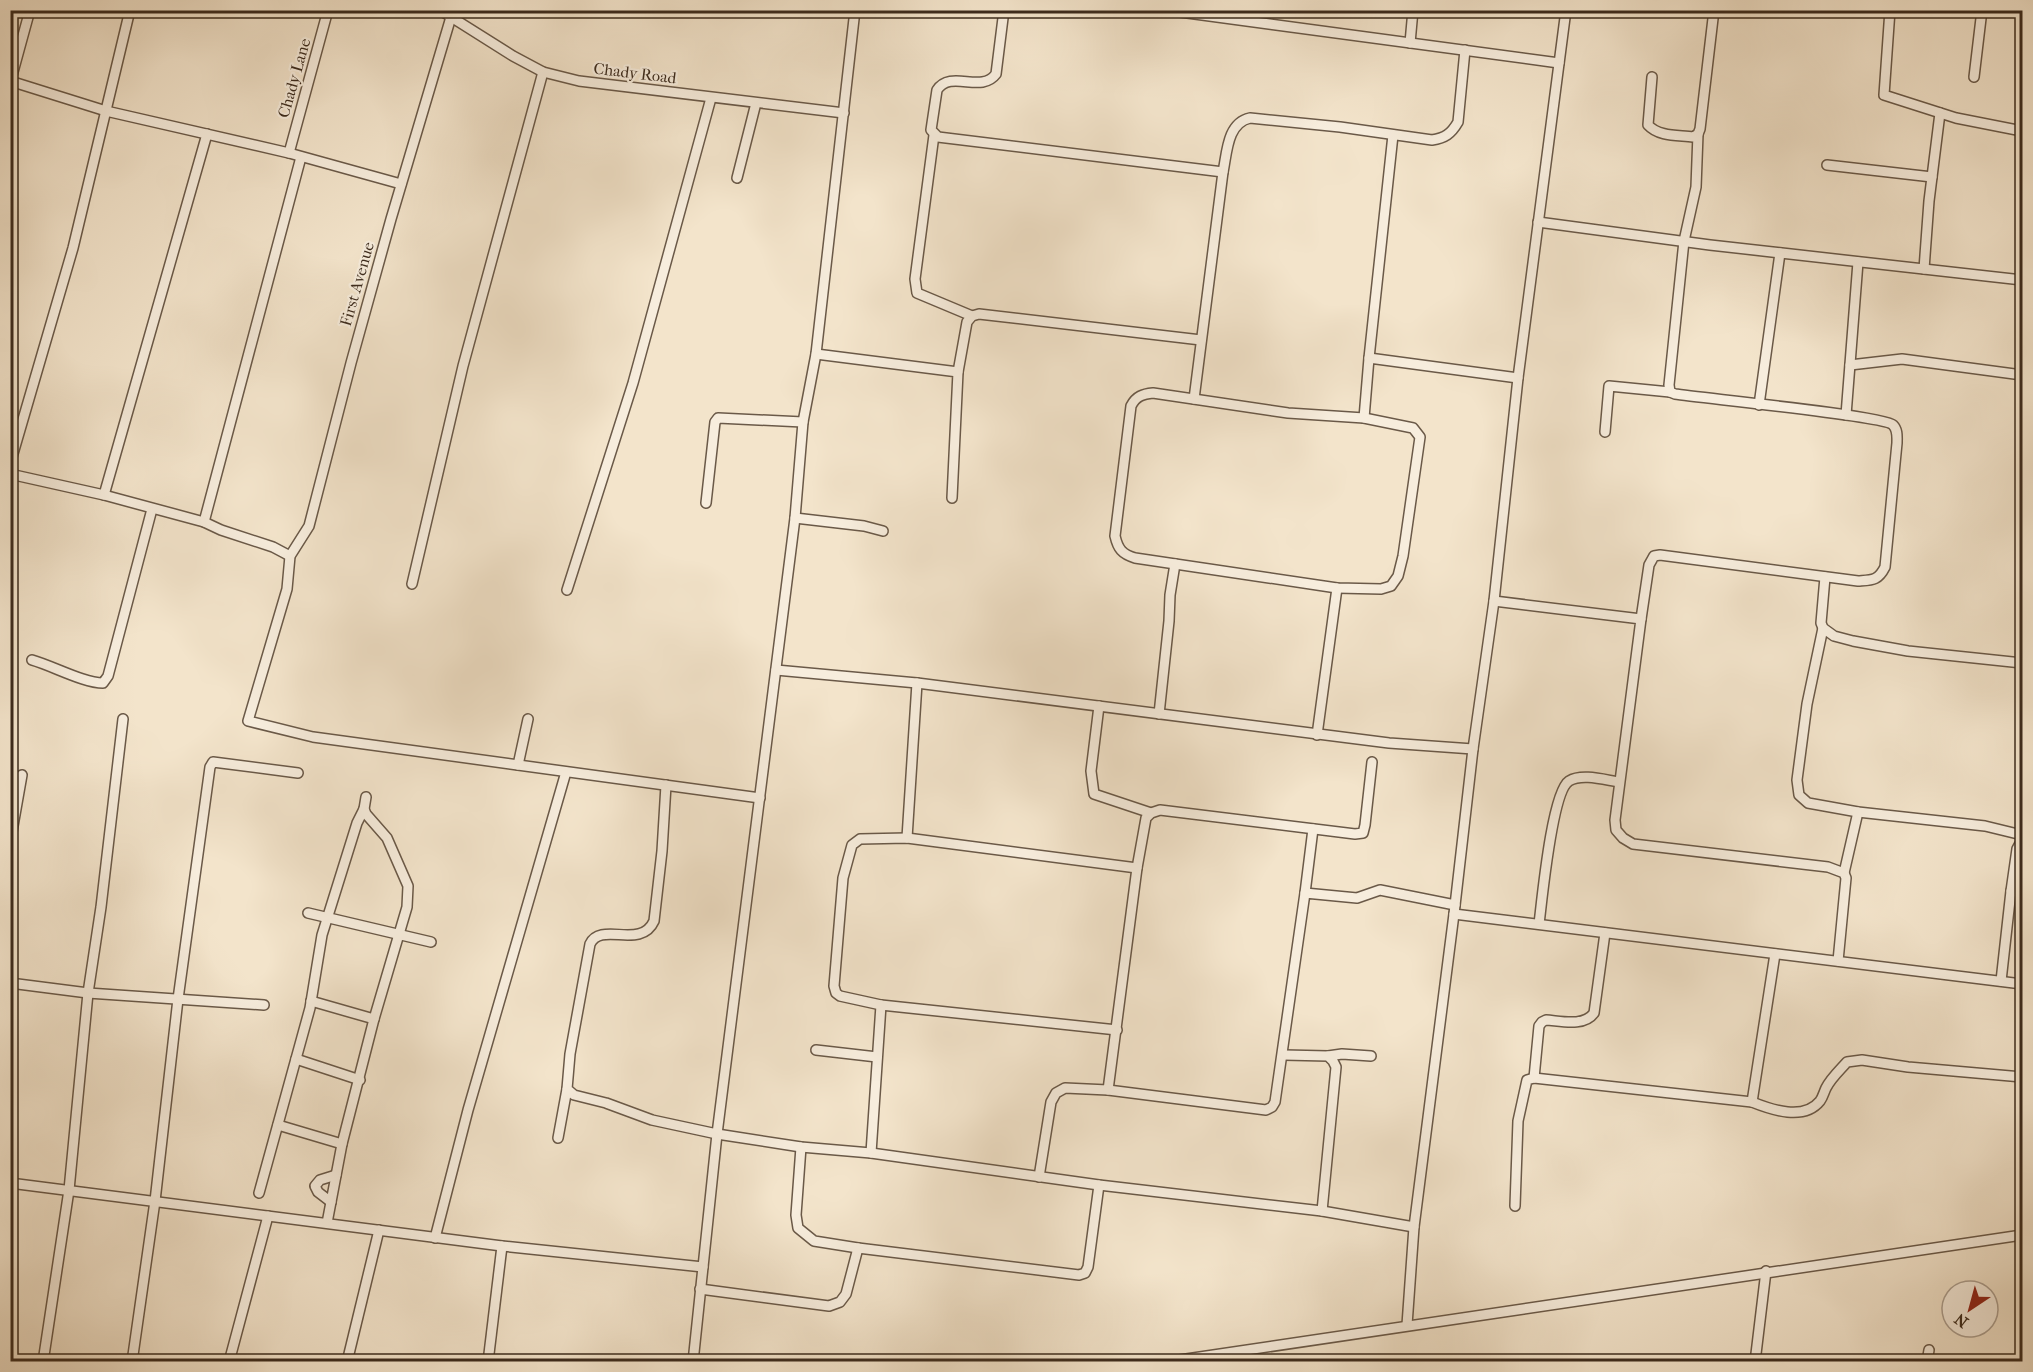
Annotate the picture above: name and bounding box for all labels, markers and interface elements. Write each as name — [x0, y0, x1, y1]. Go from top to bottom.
street label: Chady Lane — [274, 36, 314, 120]
street label: Chady Road — [593, 58, 678, 88]
street label: First Avenue — [336, 240, 378, 328]
north arrow — [1940, 1279, 2000, 1339]
text: N — [1950, 1309, 1972, 1332]

